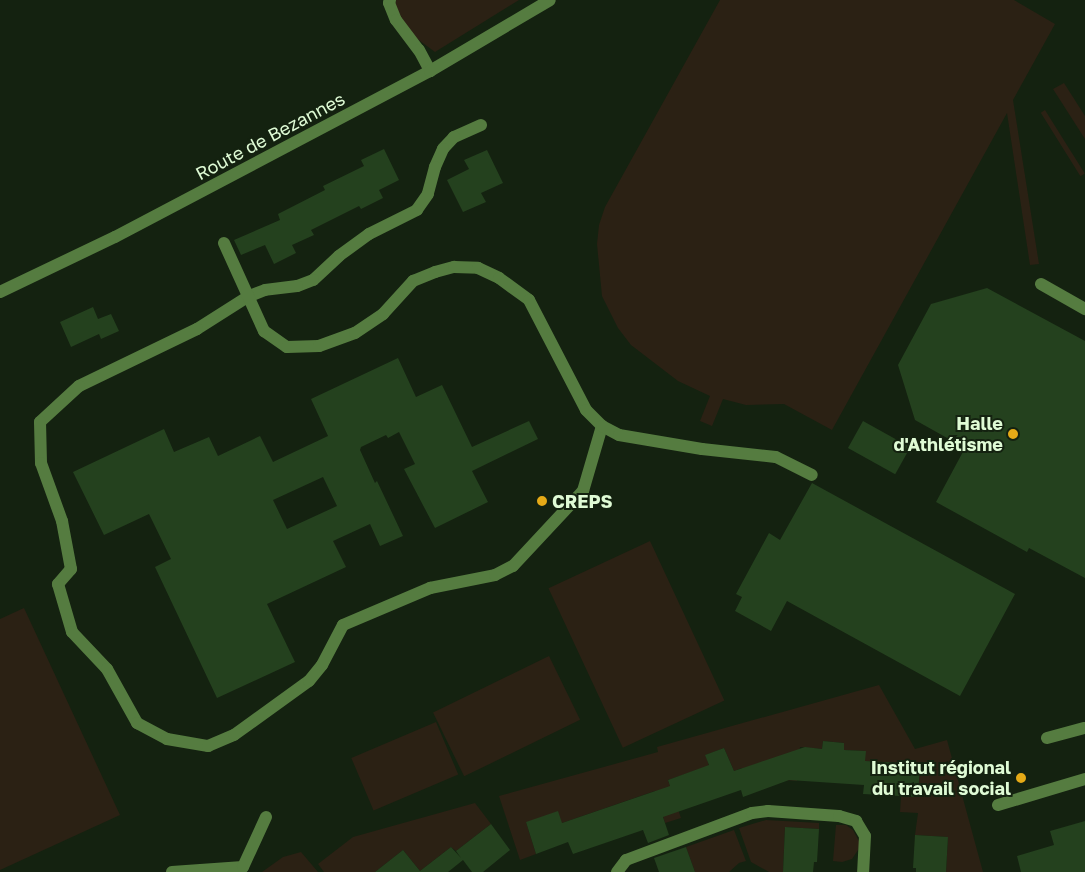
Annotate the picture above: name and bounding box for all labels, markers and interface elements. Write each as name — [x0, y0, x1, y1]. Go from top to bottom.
street label: Route de Bezannes — [192, 88, 348, 184]
place label: Halle d'Athlétisme — [893, 413, 1003, 456]
marker: Halle d'Athlétisme — [1007, 428, 1019, 440]
place label: CREPS — [552, 490, 613, 512]
marker: CREPS — [536, 495, 548, 507]
place label: Institut régional du travail social — [871, 757, 1011, 800]
marker: Institut régional du travail social — [1015, 772, 1027, 784]

